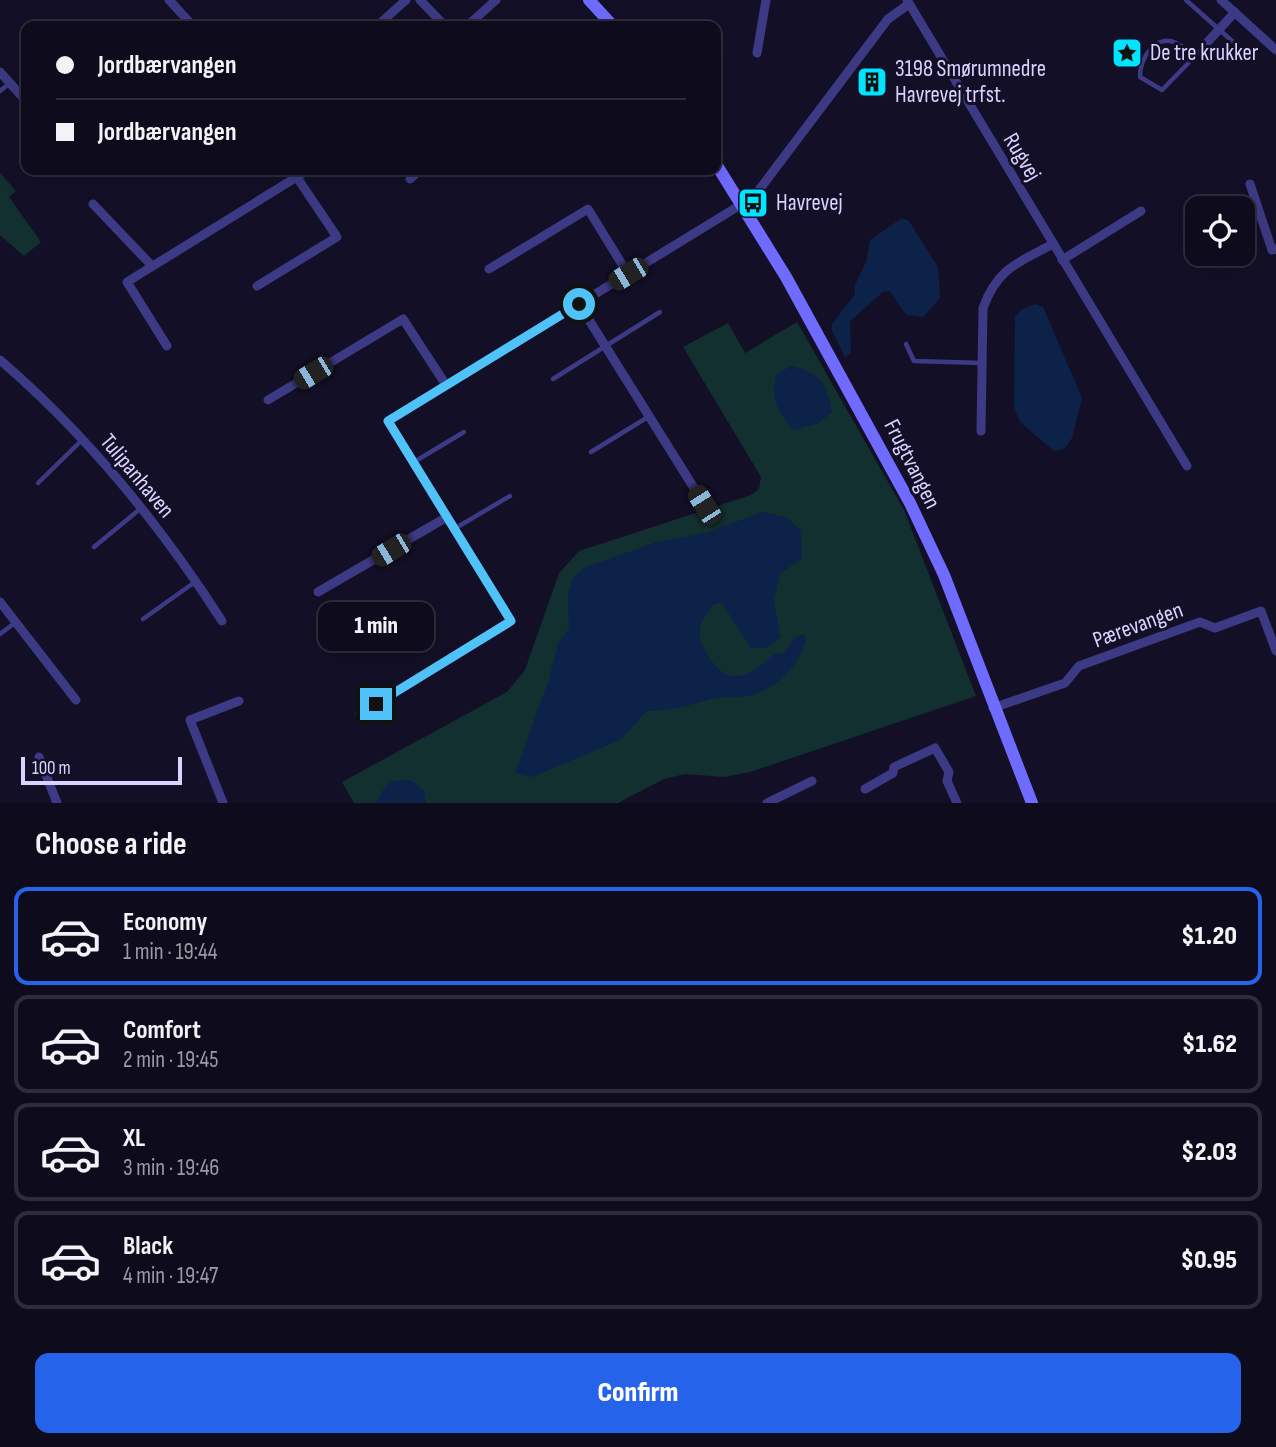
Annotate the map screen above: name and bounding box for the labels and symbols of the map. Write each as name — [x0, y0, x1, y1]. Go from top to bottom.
place icon: De tre krukker — [1110, 36, 1144, 70]
place label: De tre krukker — [1150, 39, 1259, 67]
place label: 3198 Smørumnedre Havrevej trfst. — [895, 55, 1046, 109]
building icon: 3198 Smørumnedre Havrevej trfst. — [855, 65, 889, 99]
street label: Rugvej — [997, 128, 1047, 186]
bus stop icon: Havrevej — [736, 186, 770, 220]
place label: Havrevej — [776, 189, 843, 217]
car — [605, 254, 652, 294]
route start — [563, 288, 595, 320]
car — [290, 353, 337, 393]
street label: Frugtvangen — [878, 415, 946, 513]
street label: Tulipanhaven — [94, 428, 180, 524]
car — [684, 482, 725, 528]
car — [368, 530, 415, 570]
street label: Pærevangen — [1089, 596, 1187, 654]
callout: 1 min — [318, 602, 434, 652]
route end — [360, 688, 392, 720]
scale bar — [21, 754, 182, 786]

